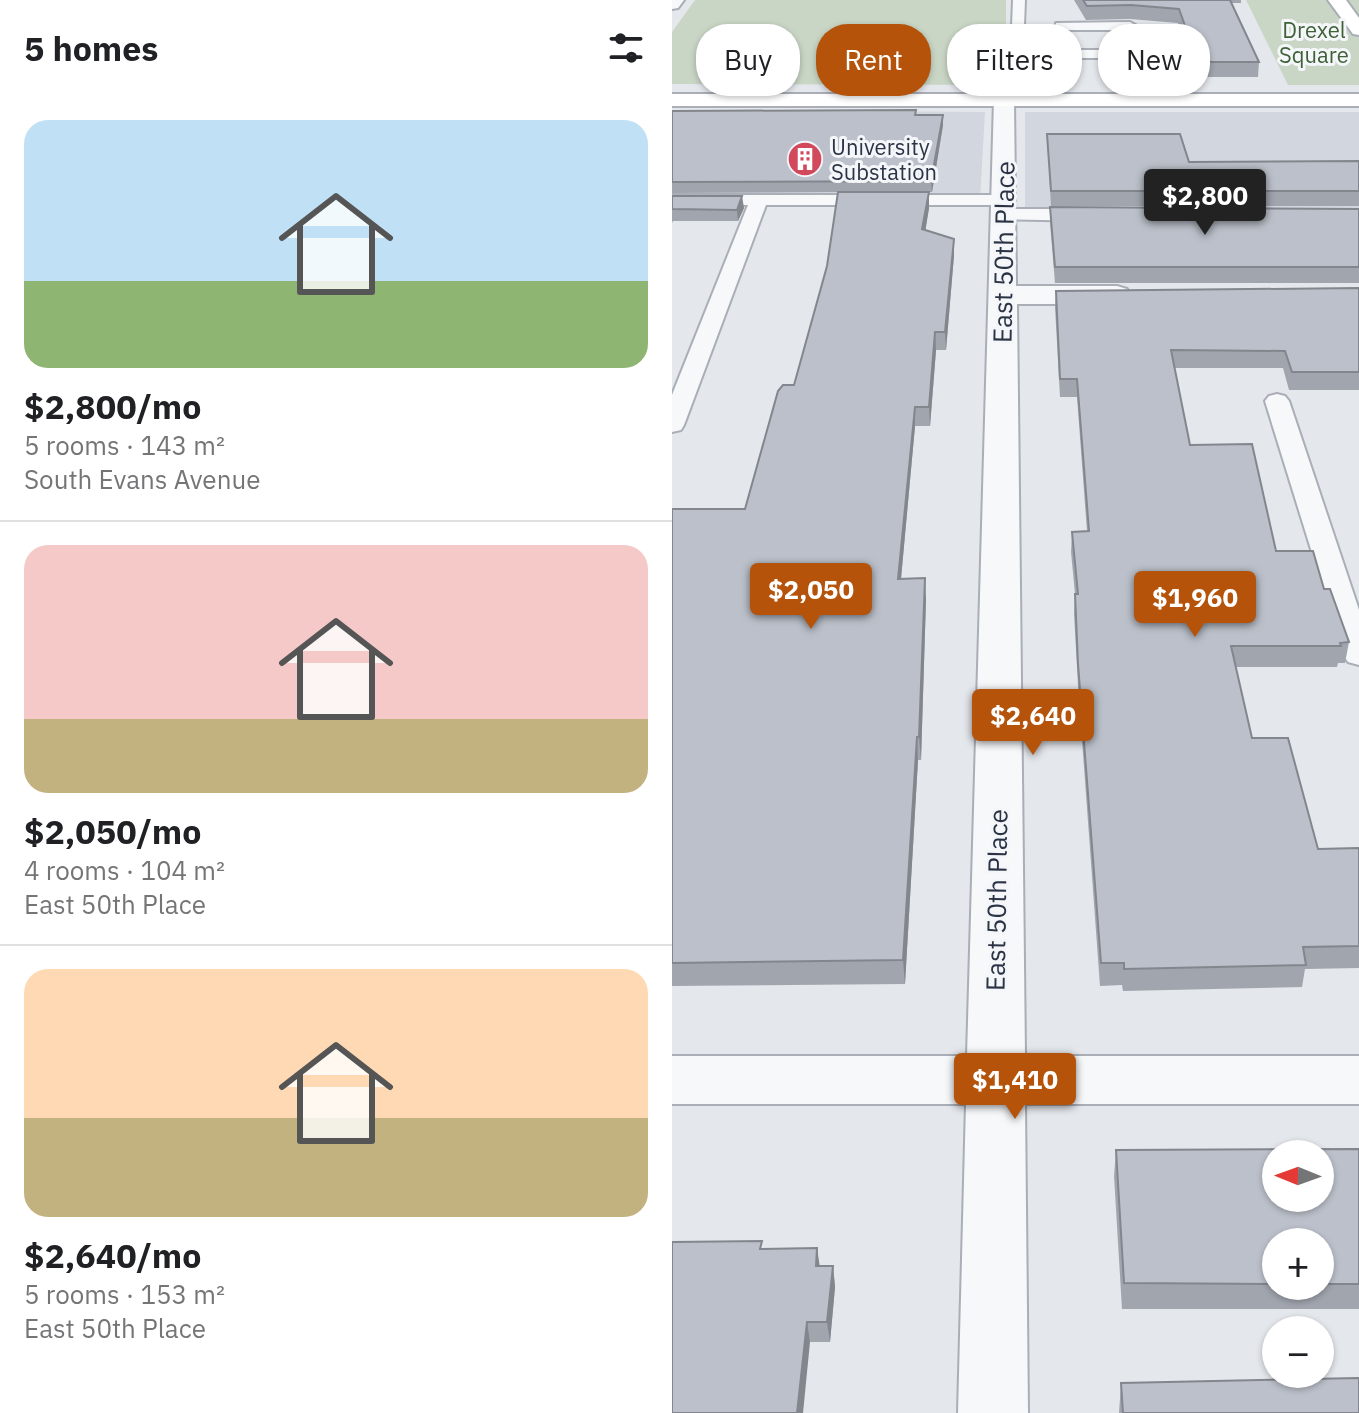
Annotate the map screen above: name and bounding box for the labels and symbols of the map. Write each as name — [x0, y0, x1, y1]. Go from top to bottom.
park label: Drexel Square — [1279, 15, 1349, 69]
place label: University Substation — [831, 132, 937, 186]
building icon: University Substation — [786, 140, 824, 178]
street label: East 50th Place — [984, 161, 1022, 343]
pin: $2,800 — [1140, 169, 1270, 237]
pin: $2,050 — [746, 563, 876, 631]
pin: $1,960 — [1130, 571, 1260, 639]
pin: $2,640 — [968, 689, 1098, 757]
street label: East 50th Place — [977, 809, 1015, 991]
pin: $1,410 — [950, 1053, 1080, 1121]
north arrow — [1262, 1140, 1334, 1212]

